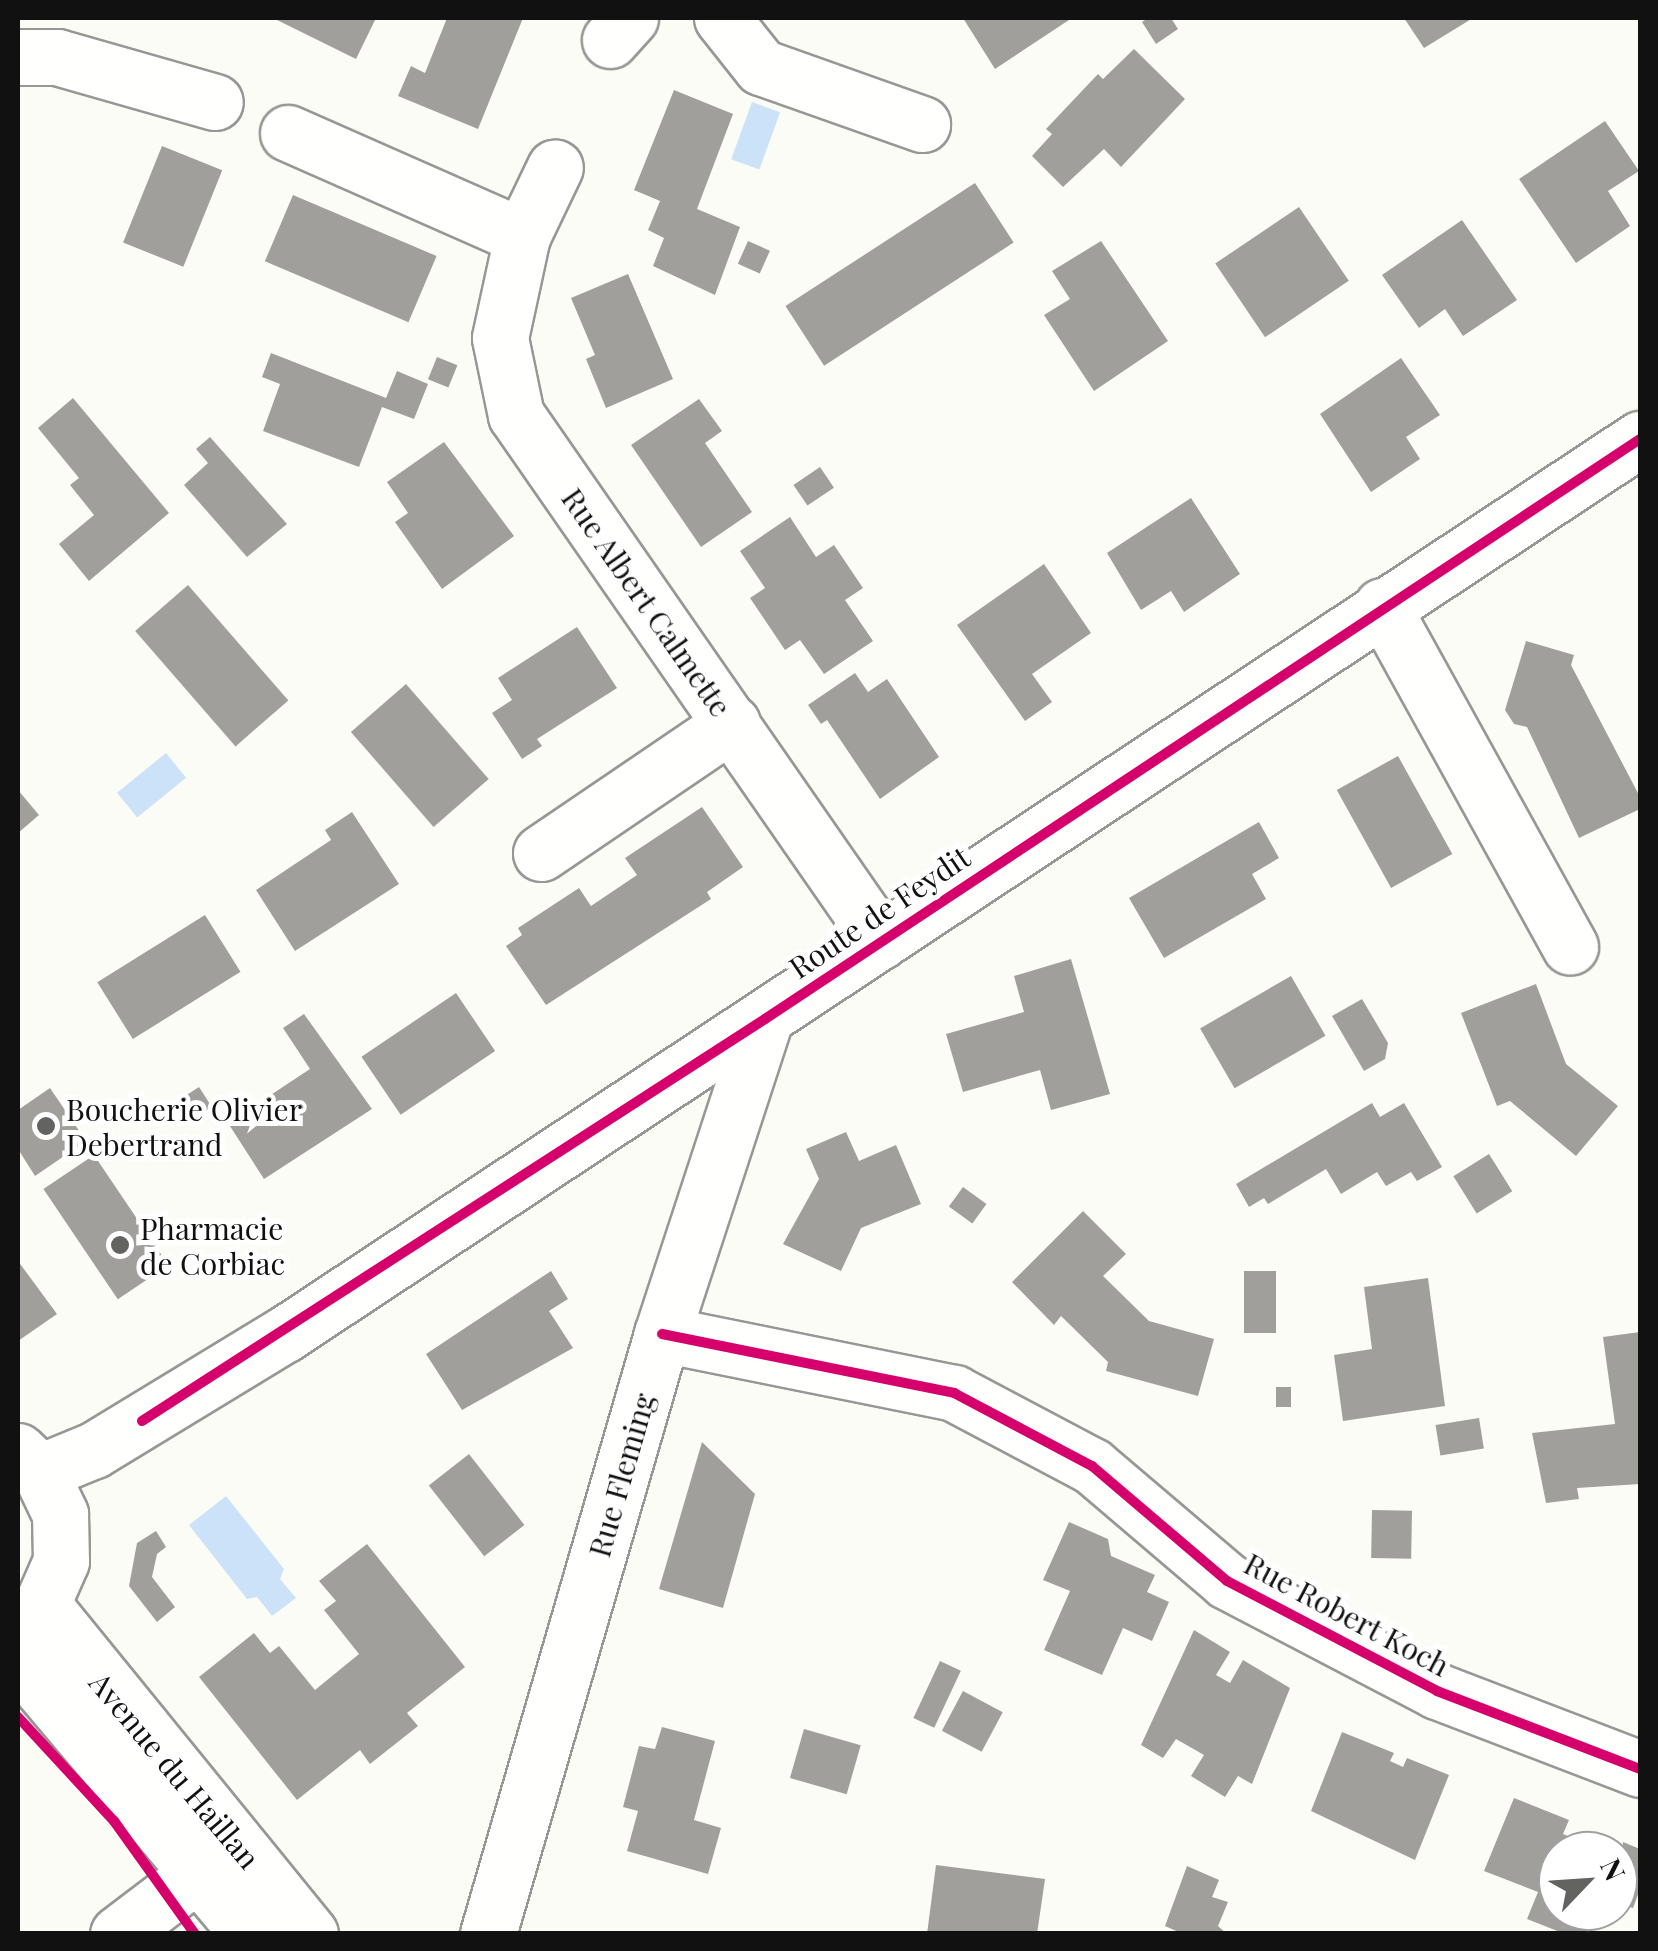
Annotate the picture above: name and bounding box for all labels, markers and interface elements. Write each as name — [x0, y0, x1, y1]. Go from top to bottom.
street label: Rue Albert Calmette — [554, 480, 740, 724]
street label: Route de Feydit — [782, 838, 976, 986]
place label: Boucherie Olivier Debertrand — [66, 1091, 302, 1162]
marker: Boucherie Olivier Debertrand — [35, 1115, 57, 1137]
place label: Pharmacie de Corbiac — [140, 1210, 285, 1280]
marker: Pharmacie de Corbiac — [109, 1234, 131, 1256]
street label: Rue Fleming — [580, 1389, 662, 1561]
street label: Rue Robert Koch — [1238, 1545, 1456, 1683]
street label: Avenue du Haillan — [82, 1665, 268, 1875]
north arrow — [1538, 1831, 1638, 1931]
text: N — [1593, 1852, 1635, 1886]

